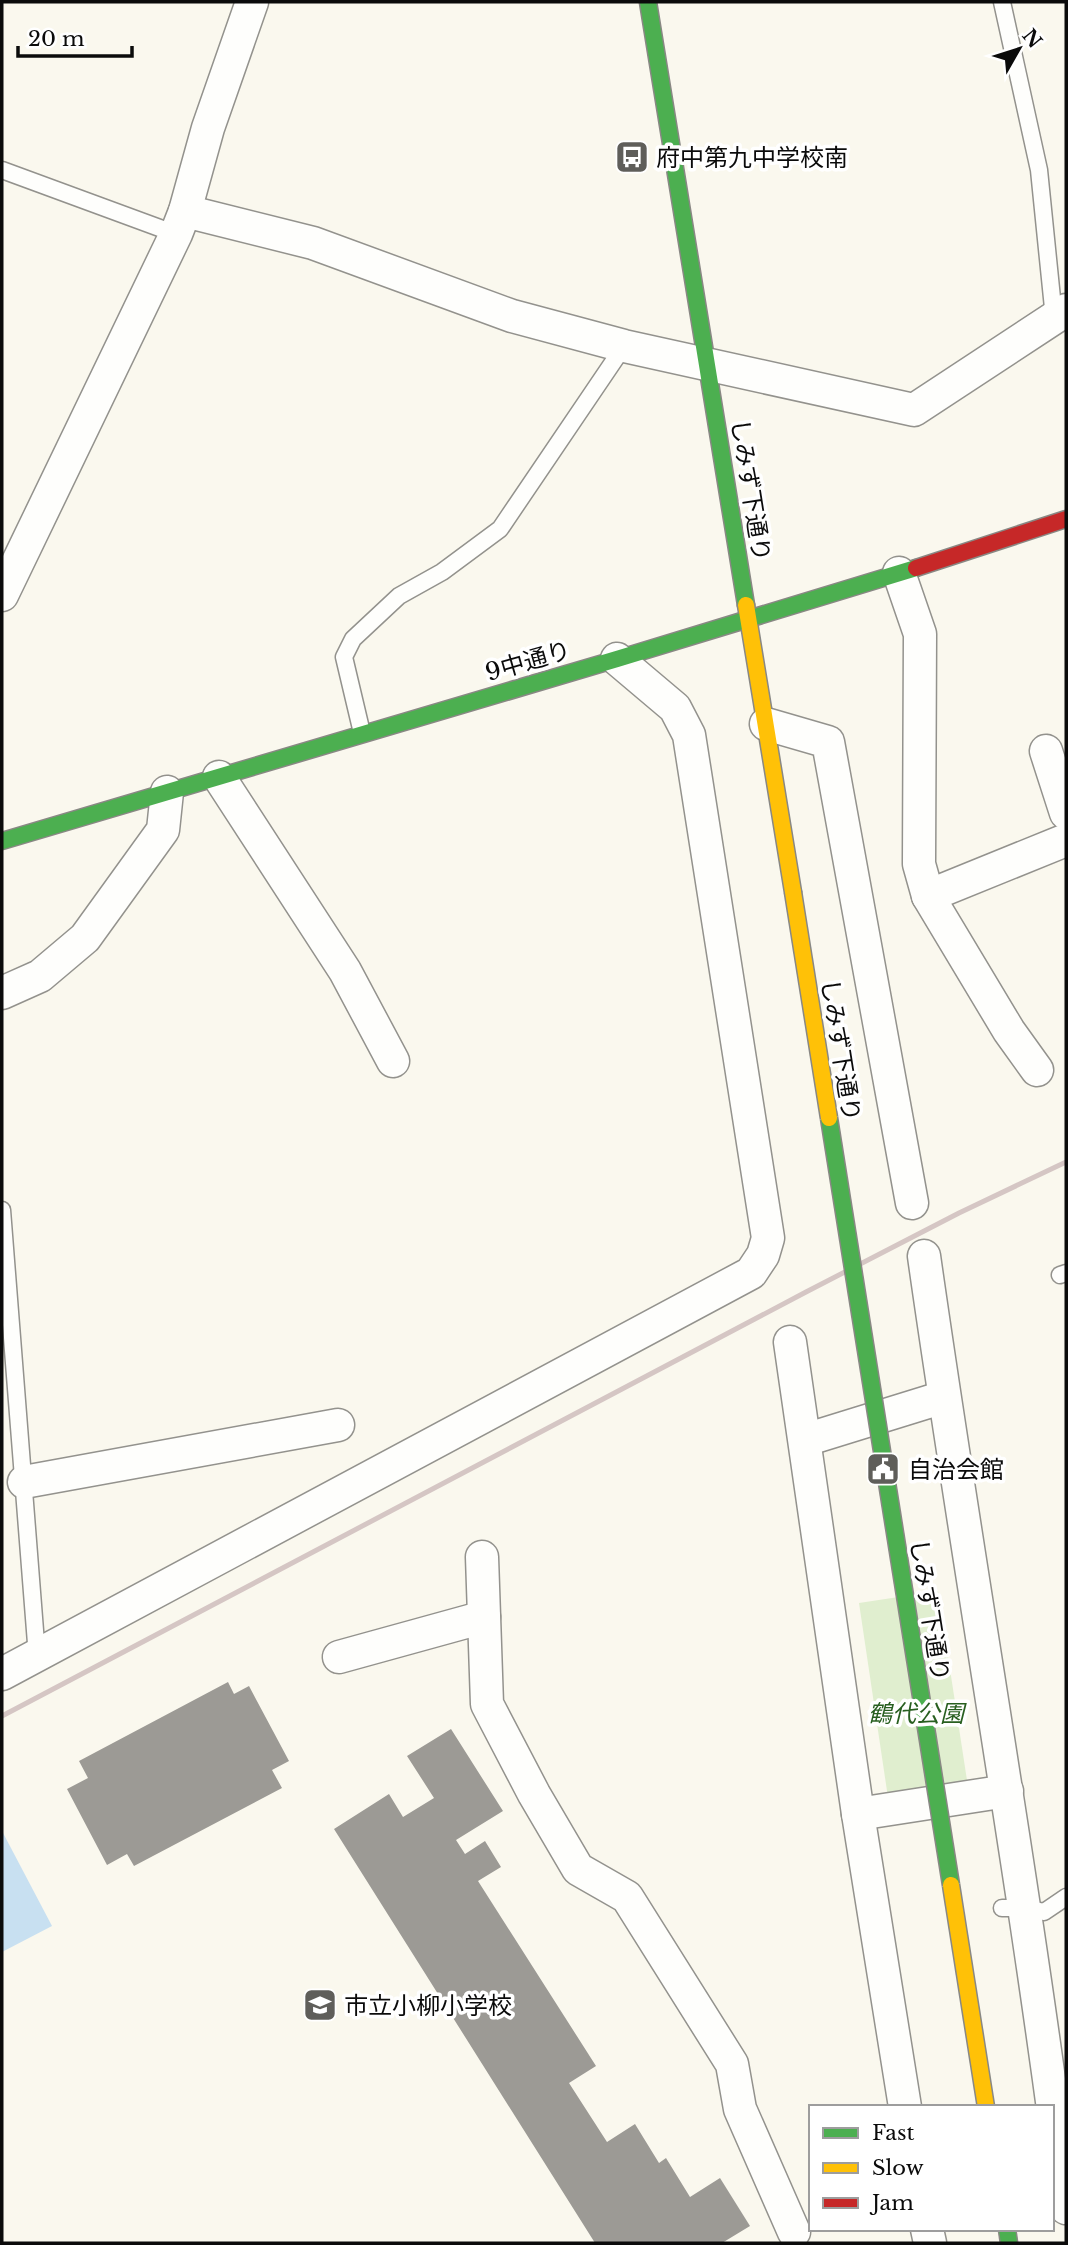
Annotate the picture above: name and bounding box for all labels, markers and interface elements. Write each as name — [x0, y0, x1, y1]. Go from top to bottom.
scale bar — [18, 14, 131, 58]
north arrow — [984, 14, 1054, 84]
text: N — [1017, 24, 1046, 53]
text: 20 m — [28, 26, 85, 52]
bus stop icon: 府中第九中学校南 — [613, 138, 651, 176]
place label: 府中第九中学校南 — [656, 143, 848, 172]
street label: しみず下通り — [725, 417, 777, 563]
street label: 9中通り — [482, 635, 574, 687]
street label: しみず下通り — [815, 977, 867, 1123]
public building icon: 自治会館 — [864, 1450, 902, 1488]
place label: 自治会館 — [908, 1455, 1004, 1484]
street label: しみず下通り — [904, 1537, 956, 1683]
park label: 鶴代公園 — [868, 1699, 967, 1728]
school or university icon: 市立小柳小学校 — [301, 1986, 339, 2024]
place label: 市立小柳小学校 — [344, 1991, 512, 2020]
legend — [809, 2105, 1054, 2231]
text: Fast — [872, 2120, 914, 2146]
text: Slow — [872, 2155, 924, 2181]
text: Jam — [869, 2190, 914, 2216]

